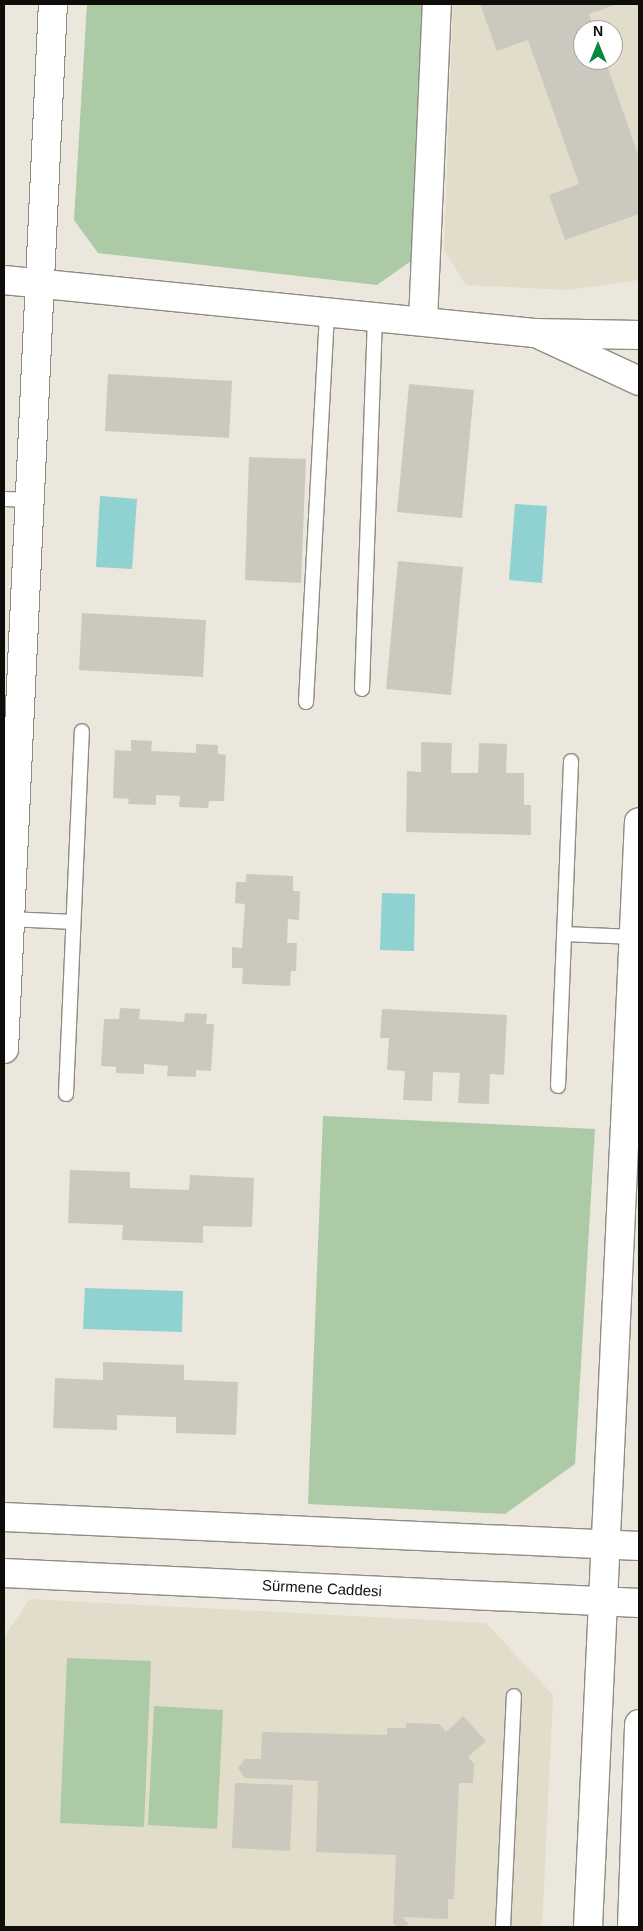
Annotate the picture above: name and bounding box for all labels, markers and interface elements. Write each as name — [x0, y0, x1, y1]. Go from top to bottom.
north arrow — [573, 20, 623, 70]
text: N — [593, 23, 603, 39]
street label: Sürmene Caddesi — [262, 1576, 382, 1600]

